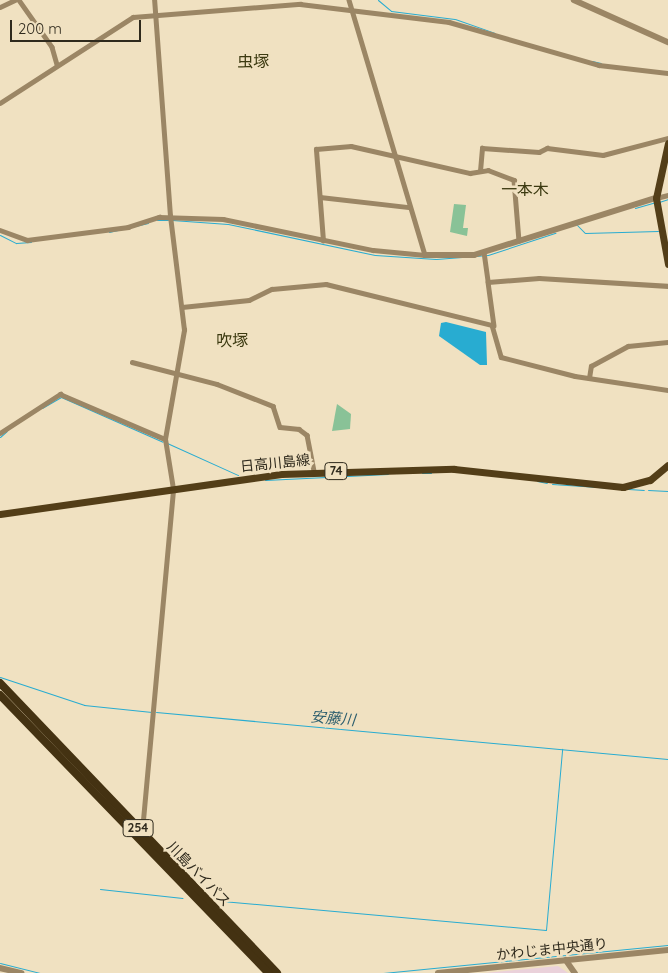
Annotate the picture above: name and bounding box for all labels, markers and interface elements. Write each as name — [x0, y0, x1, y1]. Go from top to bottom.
scale bar — [12, 10, 144, 42]
text: 200 m — [18, 19, 62, 38]
district label: 虫塚 — [237, 51, 269, 71]
district label: 一本木 — [501, 179, 549, 199]
district label: 吹塚 — [216, 330, 248, 350]
street label: 日高川島線 — [239, 451, 311, 475]
road number: 74 — [324, 462, 348, 481]
water label: 安藤川 — [310, 707, 356, 729]
road number: 254 — [122, 818, 154, 838]
street label: 川島バイパス — [164, 838, 234, 910]
street label: かわじま中央通り — [495, 935, 609, 963]

